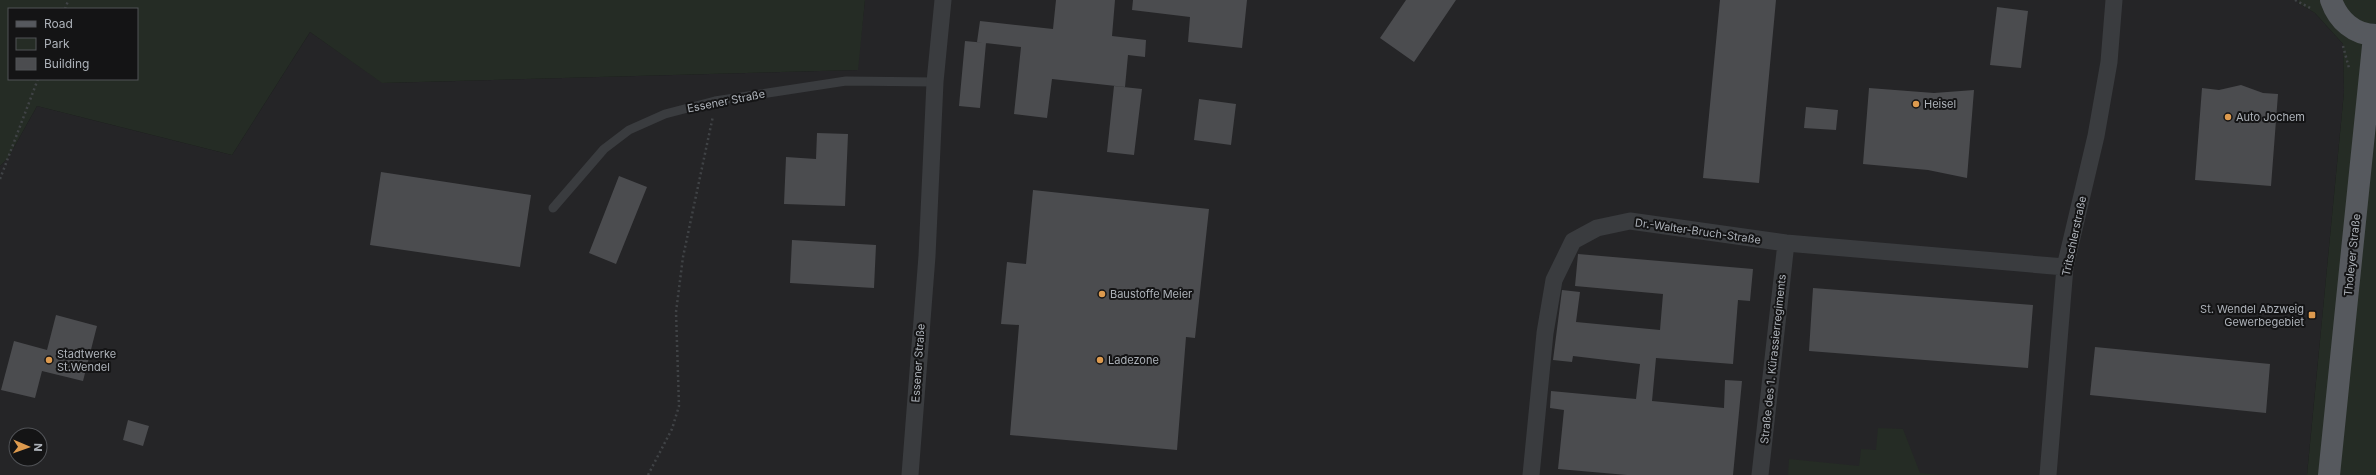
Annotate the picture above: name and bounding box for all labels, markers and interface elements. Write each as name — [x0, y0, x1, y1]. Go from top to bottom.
legend — [8, 8, 138, 80]
text: Road — [44, 16, 73, 31]
text: Park — [44, 36, 70, 51]
text: Building — [44, 56, 89, 71]
street label: Essener Straße — [686, 87, 766, 115]
place label: Heisel — [1924, 97, 1956, 111]
marker: Heisel — [1911, 99, 1921, 109]
place label: Auto Jochem — [2236, 110, 2305, 124]
marker: Auto Jochem — [2223, 112, 2233, 122]
street label: Tritschlerstraße — [2059, 195, 2089, 277]
street label: Tholeyer Straße — [2341, 213, 2363, 297]
street label: Dr.-Walter-Bruch-Straße — [1634, 215, 1762, 247]
street label: Straße des 1. Kürassierregiments — [1757, 273, 1789, 445]
place label: Baustoffe Meier — [1110, 287, 1192, 301]
marker: Baustoffe Meier — [1097, 289, 1107, 299]
place label: St. Wendel Abzweig Gewerbegebiet — [2200, 302, 2304, 329]
marker: St. Wendel Abzweig Gewerbegebiet — [2307, 310, 2317, 320]
street label: Essener Straße — [908, 323, 928, 403]
place label: Stadtwerke St.Wendel — [57, 347, 116, 374]
place label: Ladezone — [1108, 353, 1159, 367]
marker: Stadtwerke St.Wendel — [44, 355, 54, 365]
marker: Ladezone — [1095, 355, 1105, 365]
north arrow — [8, 427, 48, 467]
text: N — [31, 443, 45, 452]

